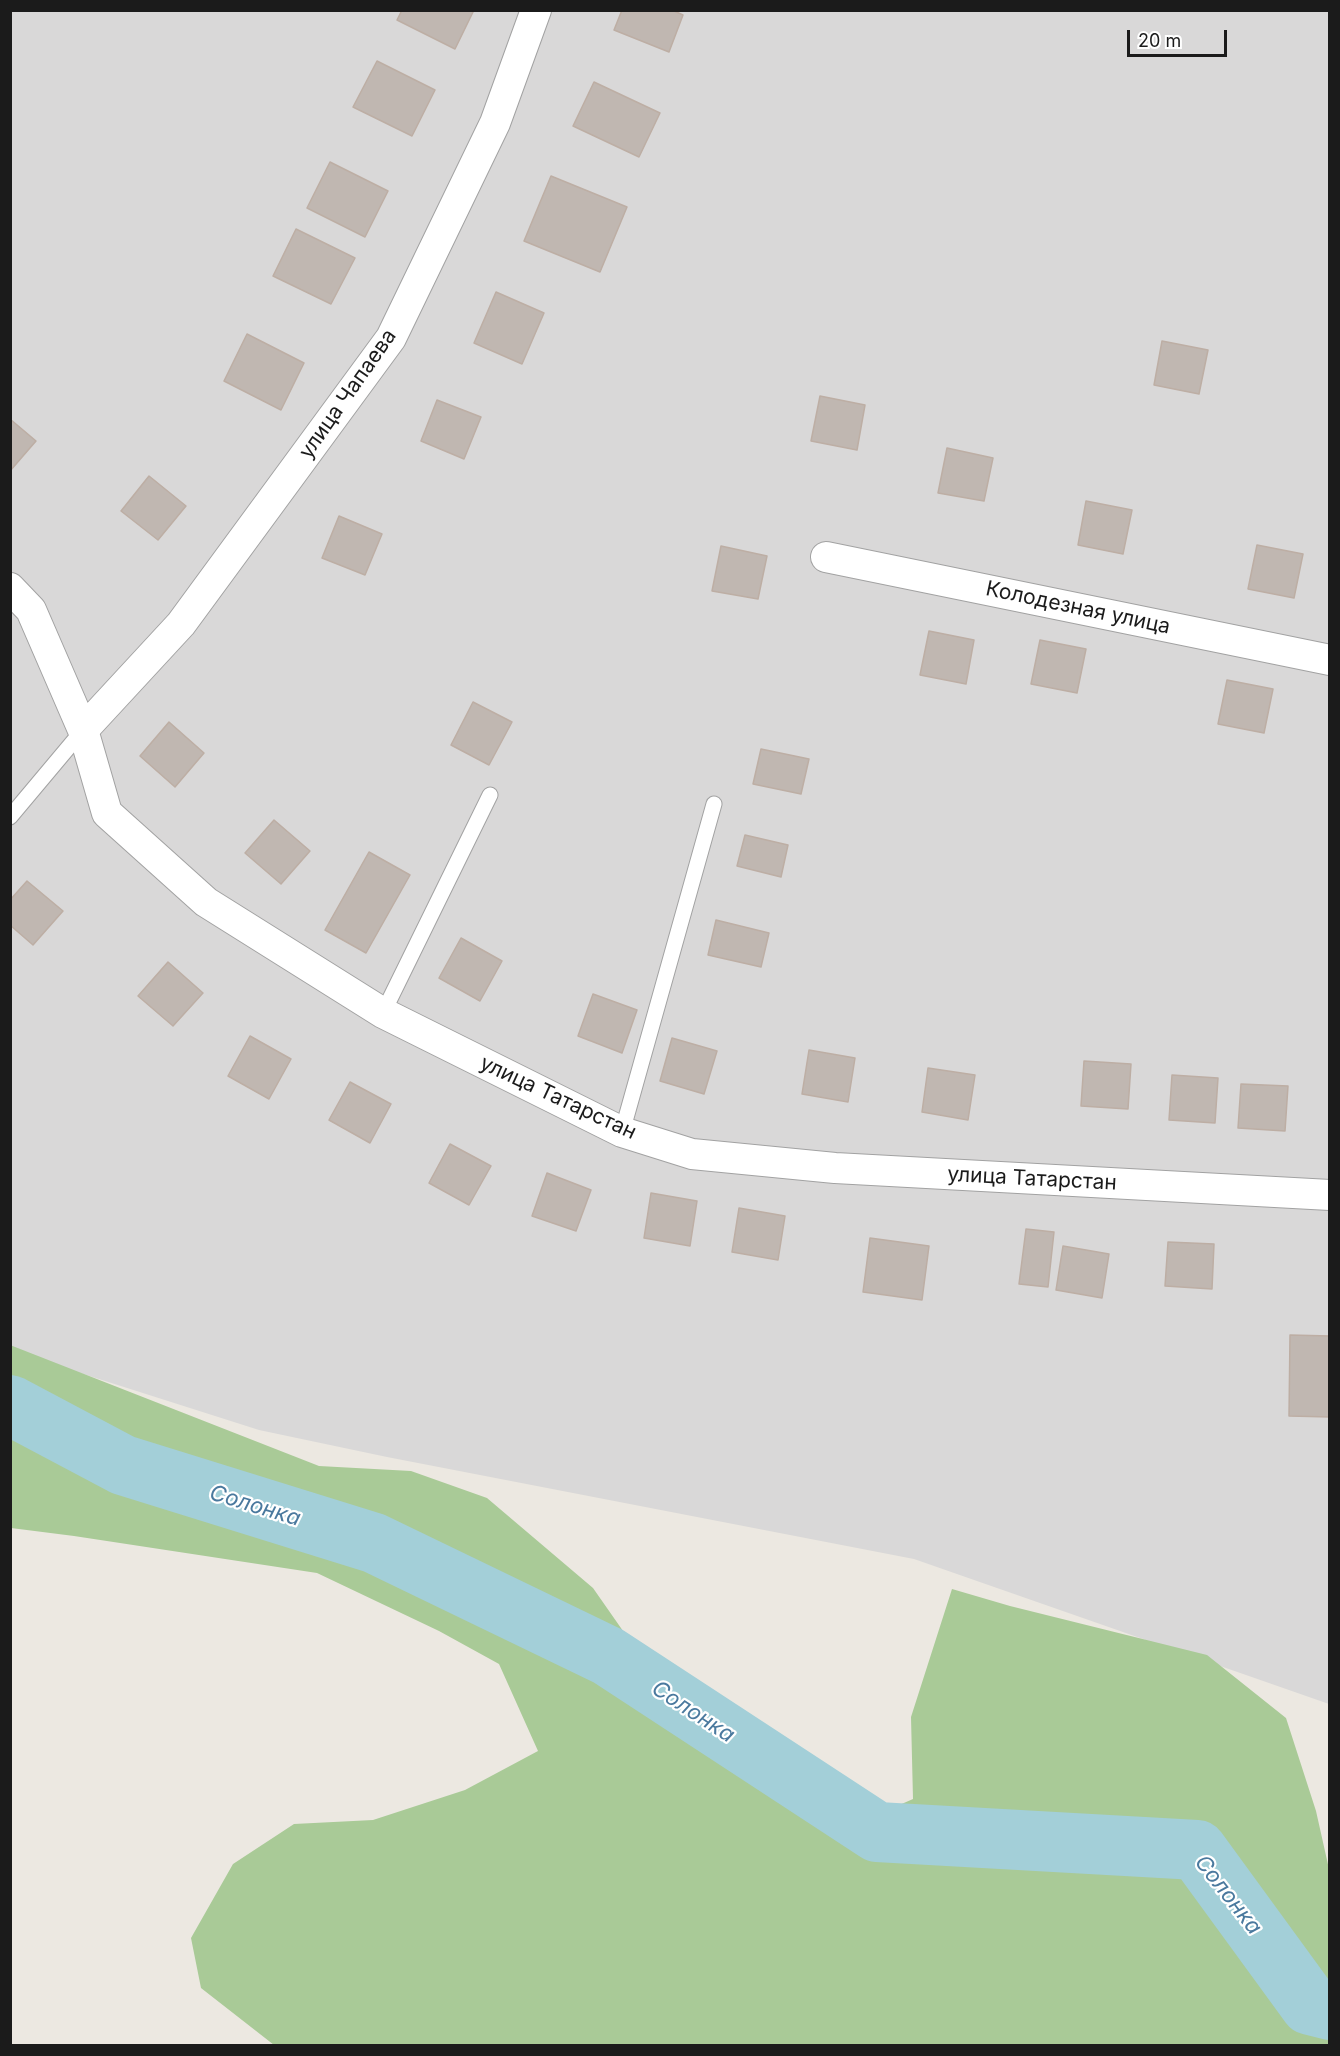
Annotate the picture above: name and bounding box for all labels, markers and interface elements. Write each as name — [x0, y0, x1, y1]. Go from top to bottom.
scale bar — [1130, 18, 1230, 56]
text: 20 m — [1138, 30, 1181, 51]
street label: улица Чапаева — [294, 324, 402, 464]
street label: Колодезная улица — [984, 576, 1172, 640]
street label: улица Татарстан — [476, 1051, 640, 1145]
street label: улица Татарстан — [947, 1162, 1117, 1196]
water label: Солонка — [206, 1480, 304, 1532]
water label: Солонка — [647, 1675, 739, 1749]
water label: Солонка — [1189, 1850, 1267, 1940]

